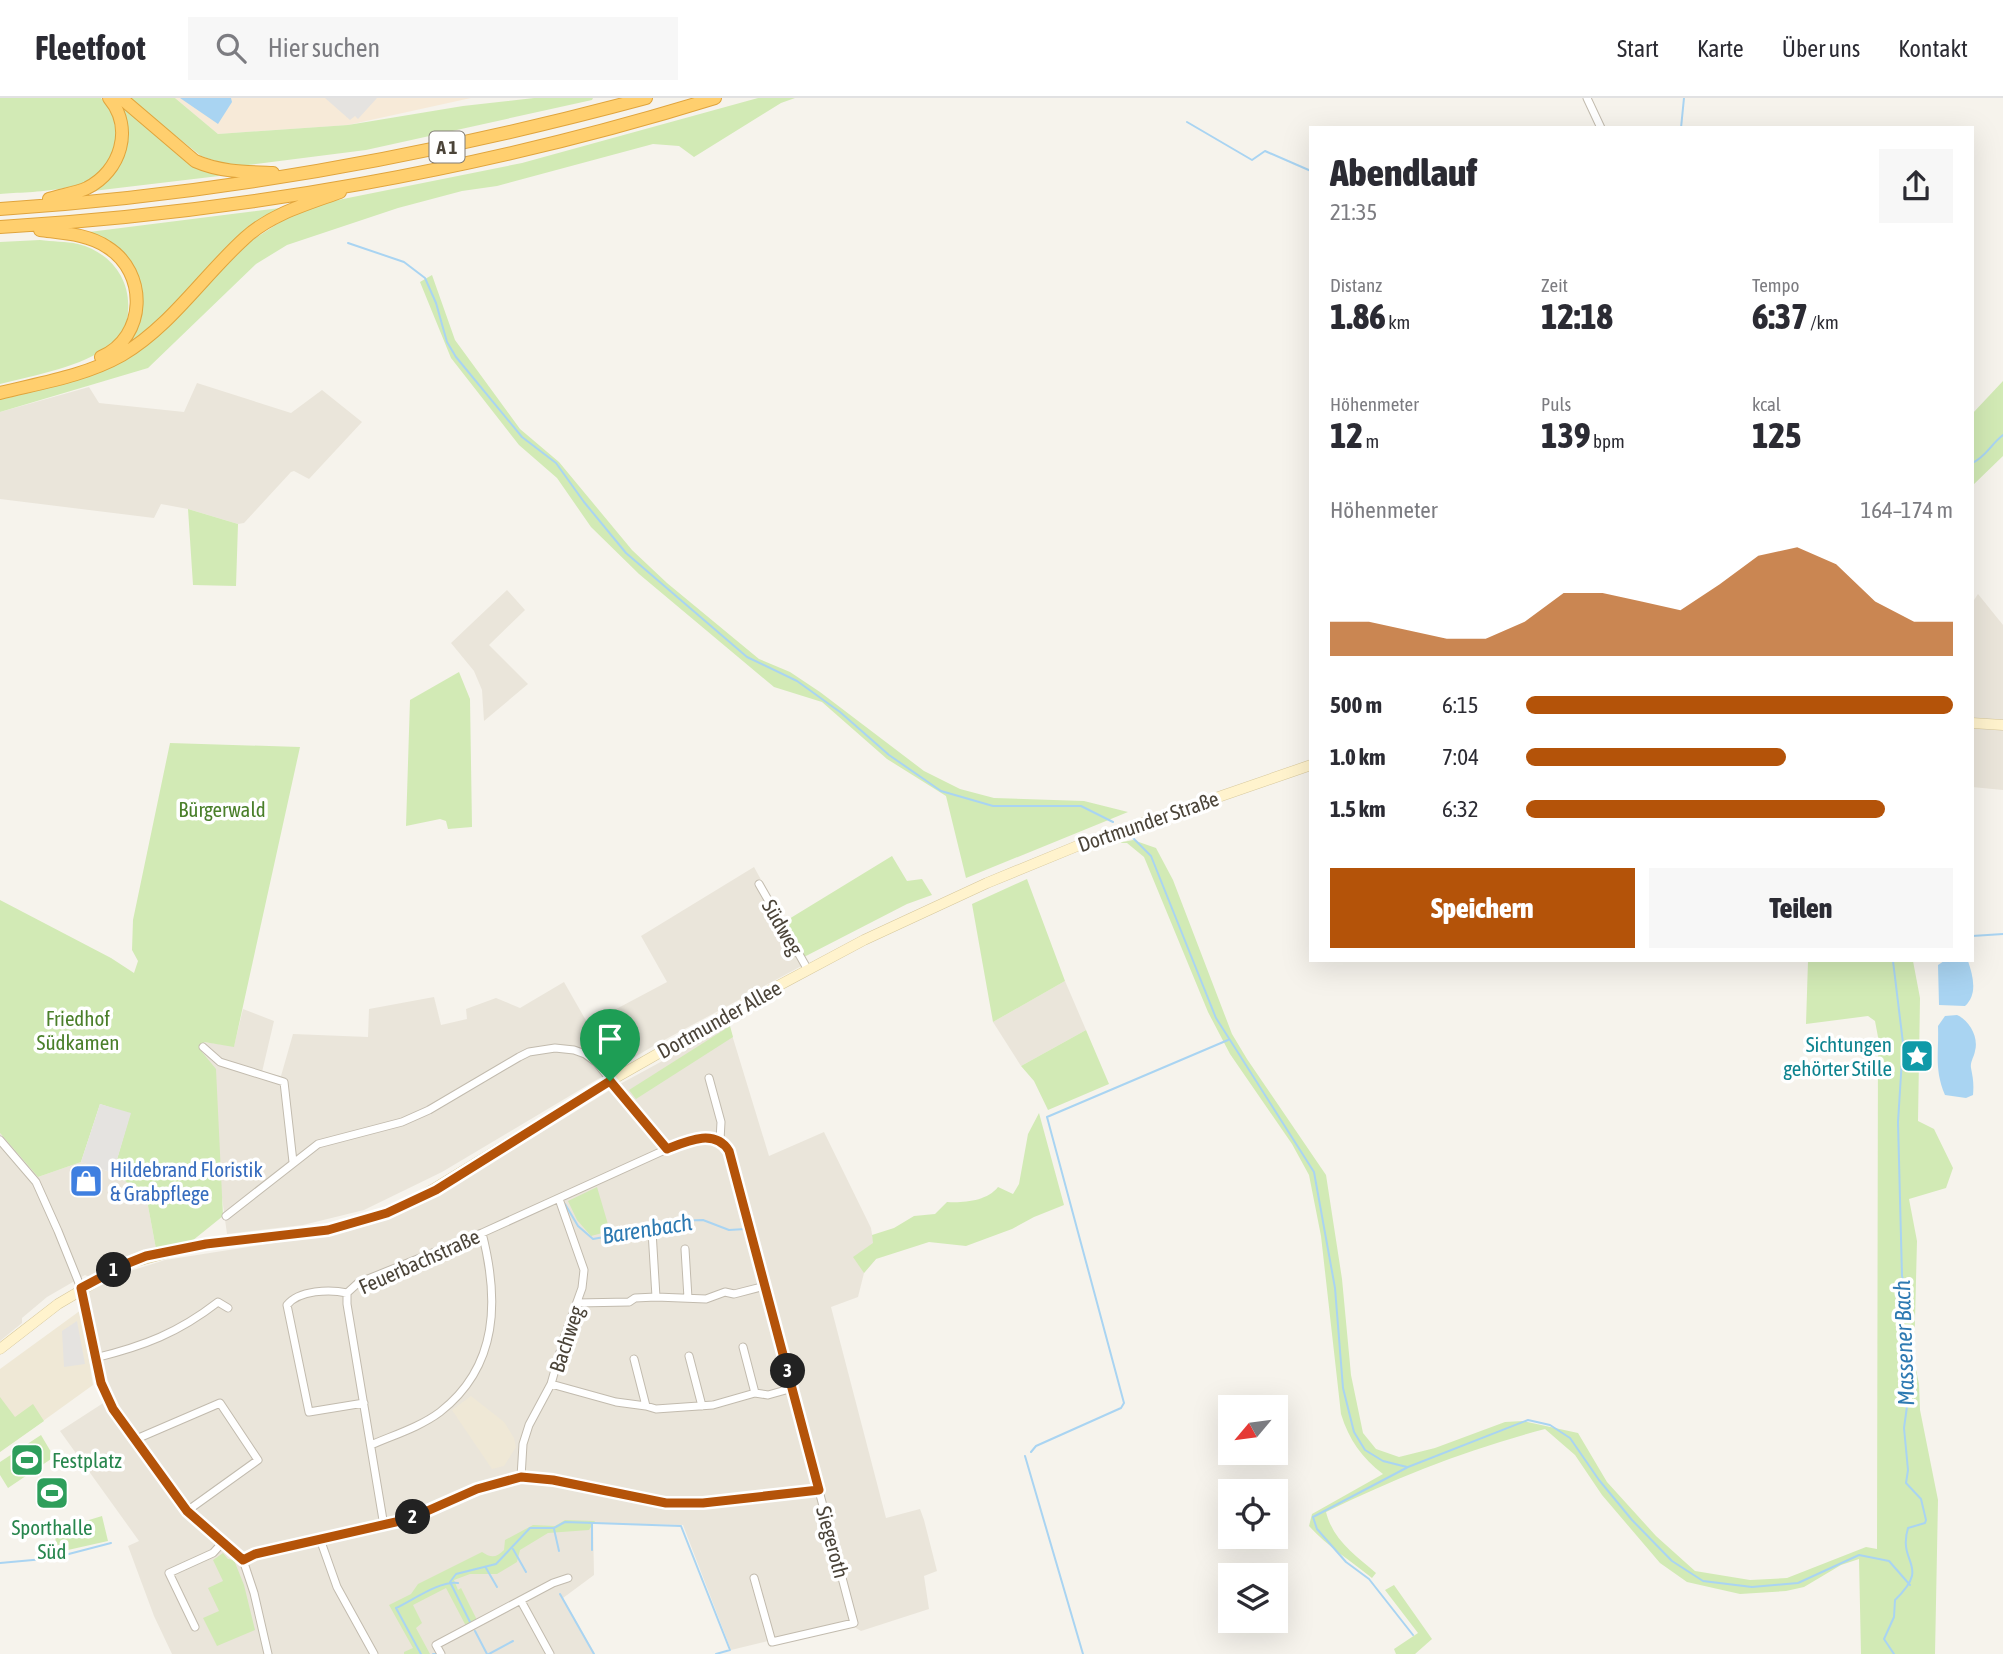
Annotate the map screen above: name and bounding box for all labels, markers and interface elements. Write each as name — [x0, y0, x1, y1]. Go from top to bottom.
search box — [188, 17, 678, 80]
text: Fleetfoot — [35, 29, 146, 67]
icon: search — [212, 29, 250, 67]
text: Hier suchen — [268, 33, 380, 63]
text: Start — [1617, 35, 1659, 62]
text: Karte — [1697, 35, 1744, 62]
text: Über uns — [1782, 35, 1860, 62]
text: Kontakt — [1898, 35, 1968, 62]
road number: A 1 — [430, 132, 464, 162]
button: share — [1879, 149, 1953, 223]
text: Abendlauf — [1330, 151, 1477, 194]
text: 21:35 — [1330, 199, 1377, 225]
text: Distanz — [1330, 274, 1382, 296]
text: Zeit — [1541, 274, 1568, 296]
text: Tempo — [1752, 274, 1799, 296]
text: 1.86 — [1330, 296, 1386, 336]
text: 12:18 — [1541, 296, 1613, 336]
text: 6:37 — [1752, 296, 1808, 336]
text: km — [1386, 311, 1410, 333]
text: /km — [1808, 311, 1839, 333]
text: Höhenmeter — [1330, 393, 1419, 415]
text: Puls — [1541, 393, 1571, 415]
text: kcal — [1752, 393, 1781, 415]
text: 12 — [1330, 415, 1363, 455]
text: 139 — [1541, 415, 1590, 455]
text: 125 — [1752, 415, 1801, 455]
text: m — [1363, 430, 1379, 452]
text: bpm — [1590, 430, 1625, 452]
text: Höhenmeter — [1330, 497, 1438, 523]
text: 164–174 m — [1860, 497, 1953, 523]
text: 500 m — [1330, 692, 1382, 718]
text: 6:15 — [1442, 692, 1479, 718]
text: 1.0 km — [1330, 744, 1386, 770]
text: 7:04 — [1442, 744, 1479, 770]
street label: Dortmunder Straße — [1074, 786, 1222, 856]
text: 1.5 km — [1330, 796, 1386, 822]
text: 6:32 — [1442, 796, 1479, 822]
park label: Bürgerwald — [178, 797, 266, 821]
button: Speichern — [1330, 868, 1635, 948]
button: Teilen — [1649, 868, 1953, 948]
street label: Südweg — [758, 895, 808, 959]
street label: Dortmunder Allee — [653, 975, 785, 1063]
park label: Friedhof Südkamen — [37, 1006, 119, 1054]
pin — [580, 1009, 640, 1081]
icon: arrive — [591, 1020, 629, 1058]
place label: Sichtungen gehörter Stille — [1783, 1032, 1892, 1080]
place icon: Sichtungen gehörter Stille — [1898, 1037, 1936, 1075]
place label: Hildebrand Floristik & Grabpflege — [110, 1157, 263, 1205]
shop icon: Hildebrand Floristik & Grabpflege — [67, 1162, 105, 1200]
water label: Barenbach — [600, 1209, 694, 1249]
street label: Feuerbachstraße — [355, 1224, 483, 1298]
pin: 1 — [96, 1252, 132, 1288]
text: 1 — [109, 1258, 118, 1280]
water label: Massener Bach — [1889, 1280, 1919, 1406]
street label: Bachweg — [544, 1303, 588, 1375]
pin: 3 — [770, 1354, 806, 1388]
text: 3 — [783, 1359, 792, 1381]
north arrow — [1218, 1395, 1288, 1465]
map controls — [1218, 1395, 1288, 1633]
sports icon: Festplatz — [8, 1441, 46, 1479]
place label: Festplatz — [52, 1448, 122, 1472]
sports icon: Sporthalle Süd — [33, 1474, 71, 1512]
button: locate — [1218, 1479, 1288, 1549]
pin: 2 — [396, 1500, 430, 1534]
street label: Siegeroth — [812, 1503, 854, 1581]
text: 2 — [408, 1505, 417, 1527]
place label: Sporthalle Süd — [11, 1515, 93, 1563]
button: layers — [1218, 1563, 1288, 1633]

